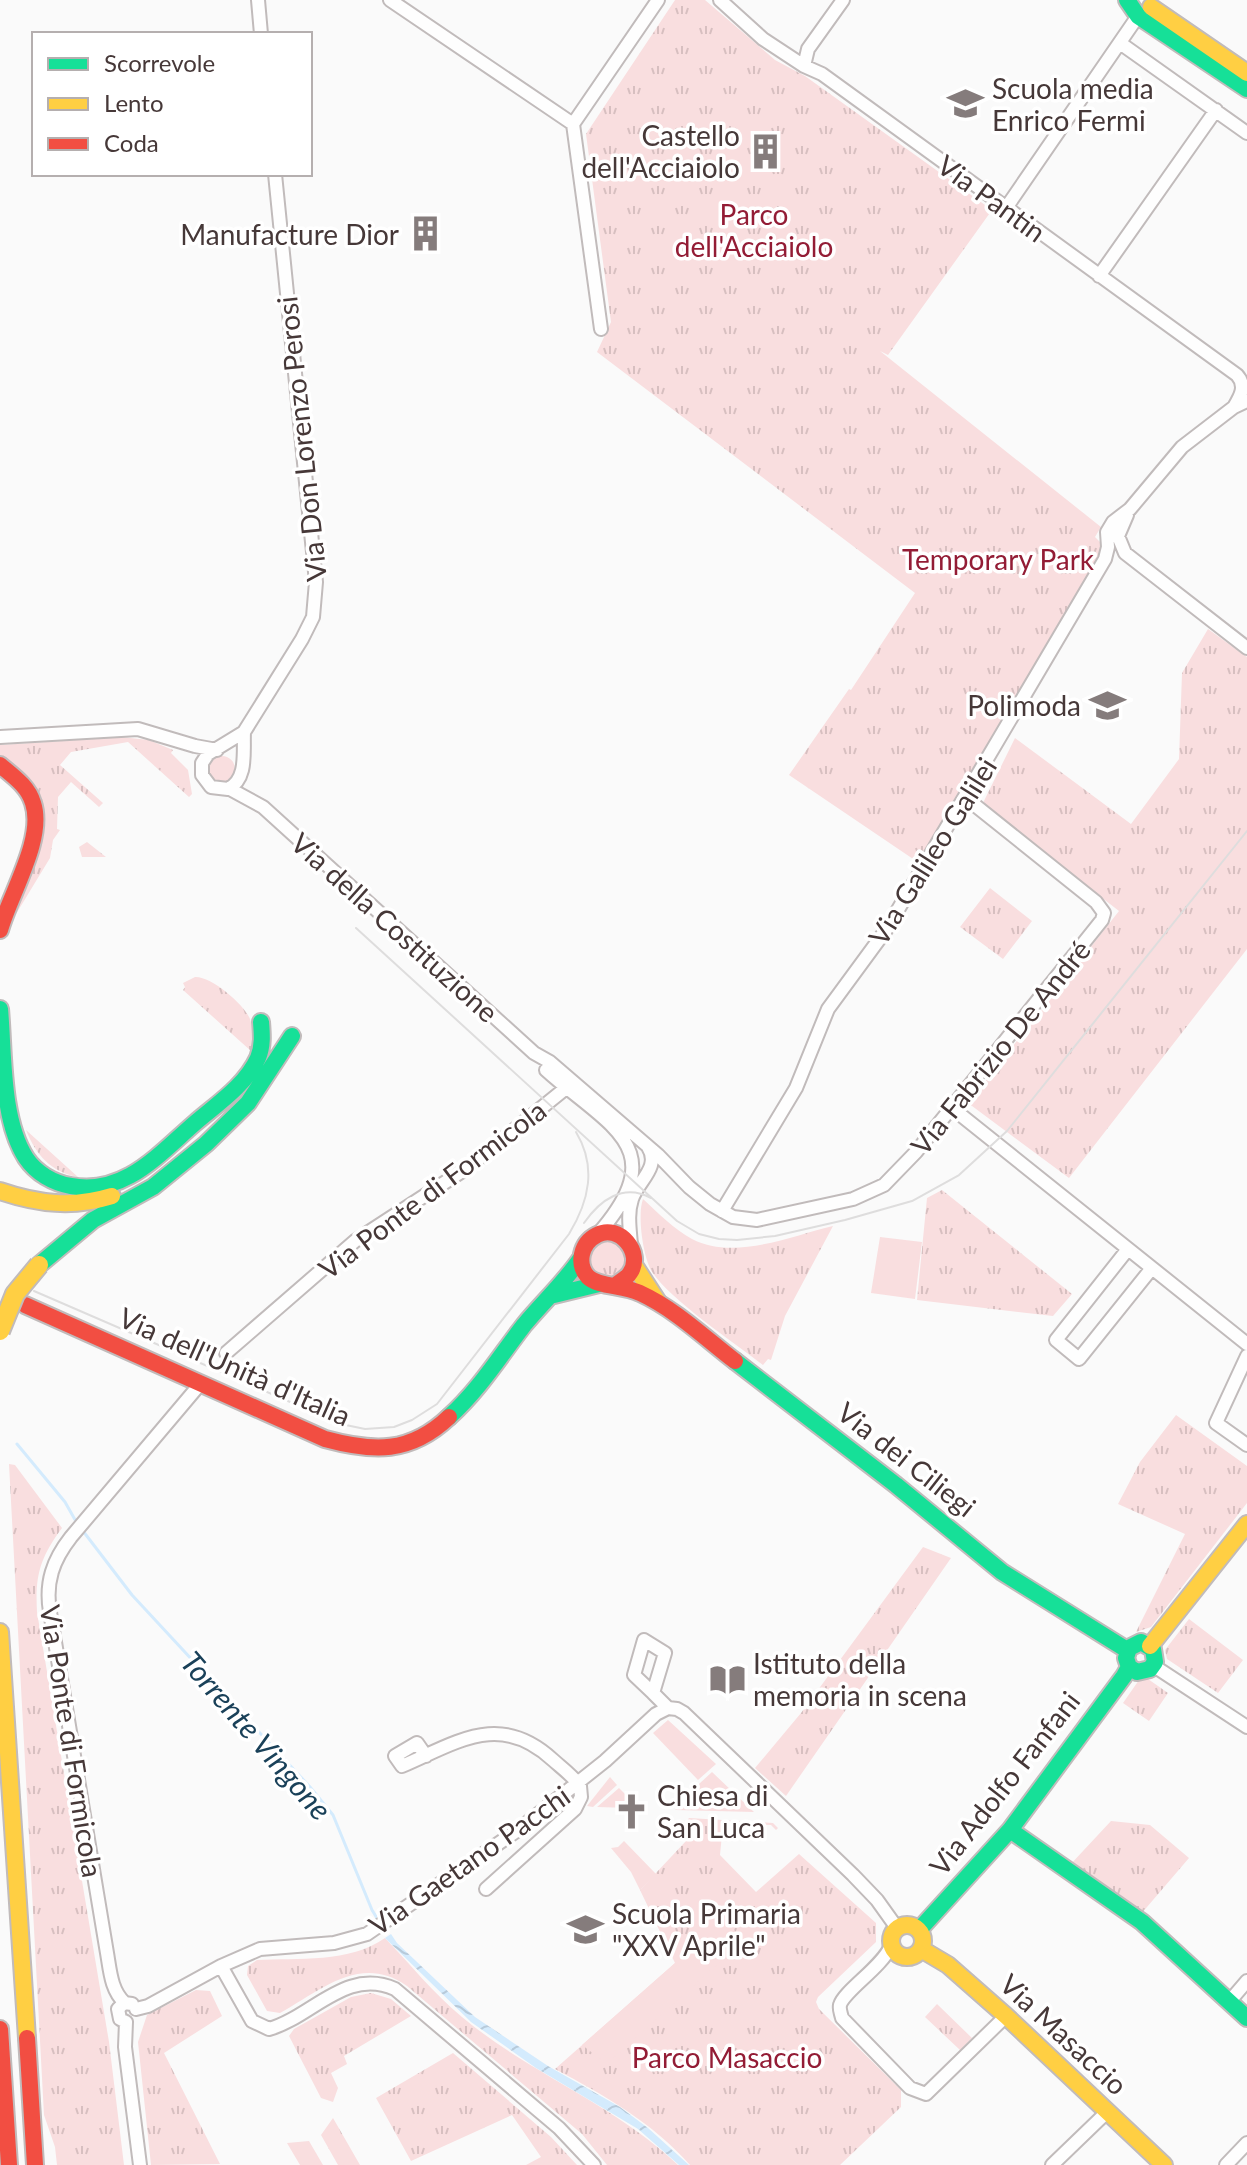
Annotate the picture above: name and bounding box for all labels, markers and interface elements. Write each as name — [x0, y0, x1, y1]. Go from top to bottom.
legend — [32, 32, 312, 176]
text: Scorrevole — [104, 48, 215, 77]
place label: Scuola media Enrico Fermi — [992, 71, 1154, 137]
school or university icon: Scuola media Enrico Fermi — [947, 85, 985, 123]
text: Lento — [104, 88, 164, 117]
place label: Castello dell'Acciaiolo — [581, 118, 740, 184]
text: Coda — [104, 128, 159, 157]
building icon: Castello dell'Acciaiolo — [747, 132, 785, 170]
street label: Via Pantin — [931, 147, 1053, 249]
park label: Parco dell'Acciaiolo — [675, 197, 833, 263]
building icon: Manufacture Dior — [406, 215, 444, 253]
place label: Manufacture Dior — [180, 217, 399, 251]
street label: Via Don Lorenzo Perosi — [269, 295, 333, 583]
park label: Temporary Park — [902, 542, 1095, 576]
school or university icon: Polimoda — [1088, 686, 1126, 724]
place label: Polimoda — [967, 688, 1081, 722]
street label: Via Galileo Galilei — [861, 751, 1003, 951]
street label: Via della Costituzione — [285, 825, 505, 1029]
street label: Via Fabrizio De André — [903, 933, 1097, 1161]
street label: Via Ponte di Formicola — [312, 1092, 552, 1286]
street label: Via dell'Unità d'Italia — [114, 1300, 356, 1432]
street label: Via dei Ciliegi — [831, 1395, 983, 1523]
street label: Via Ponte di Formicola — [34, 1602, 110, 1880]
water label: Torrente Vingone — [174, 1644, 340, 1826]
place label: Istituto della memoria in scena — [753, 1646, 967, 1712]
library icon: Istituto della memoria in scena — [708, 1660, 746, 1698]
street label: Via Adolfo Fanfani — [922, 1684, 1086, 1882]
street label: Via Gaetano Pacchi — [362, 1778, 576, 1942]
place label: Chiesa di San Luca — [657, 1778, 768, 1844]
church icon: Chiesa di San Luca — [612, 1792, 650, 1830]
place label: Scuola Primaria "XXV Aprile" — [612, 1896, 801, 1962]
school or university icon: Scuola Primaria "XXV Aprile" — [567, 1910, 605, 1948]
street label: Via Masaccio — [993, 1967, 1135, 2101]
park label: Parco Masaccio — [632, 2040, 822, 2074]

